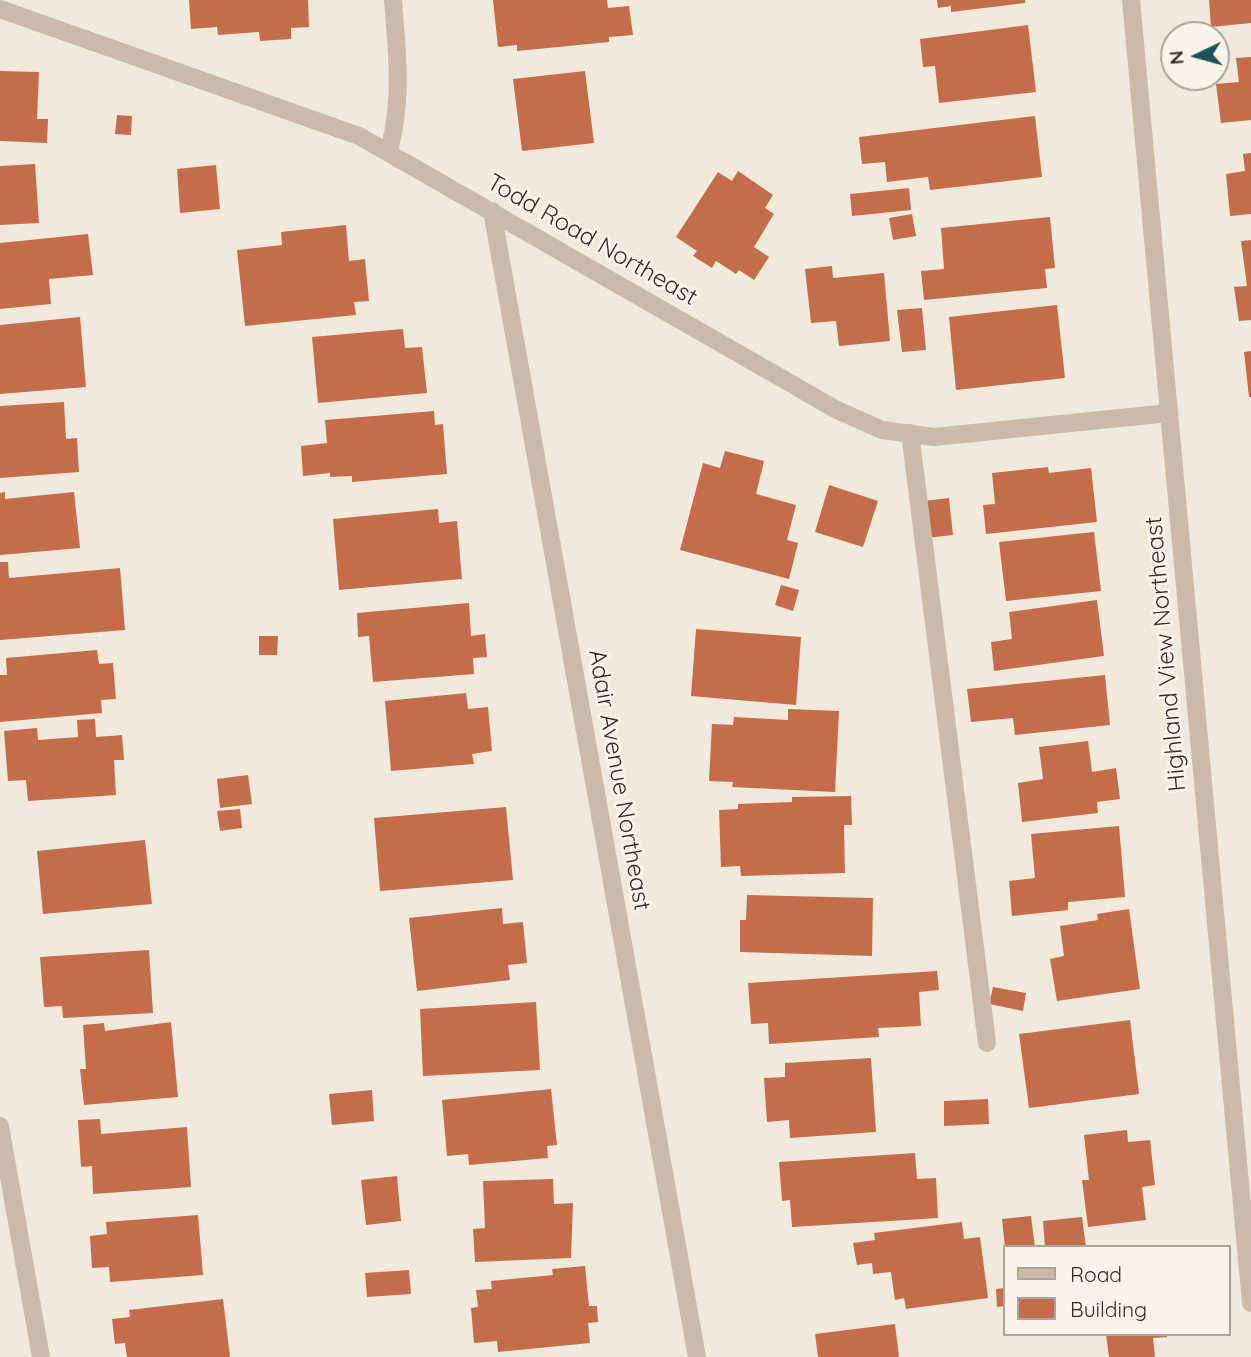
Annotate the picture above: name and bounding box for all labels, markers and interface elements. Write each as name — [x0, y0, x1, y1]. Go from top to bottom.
north arrow — [1160, 21, 1230, 91]
text: N — [1164, 50, 1189, 66]
street label: Todd Road Northeast — [482, 168, 702, 312]
street label: Highland View Northeast — [1140, 515, 1192, 793]
street label: Adair Avenue Northeast — [582, 647, 656, 913]
legend — [1002, 1245, 1230, 1336]
text: Road — [1070, 1261, 1122, 1287]
text: Building — [1070, 1296, 1147, 1322]

